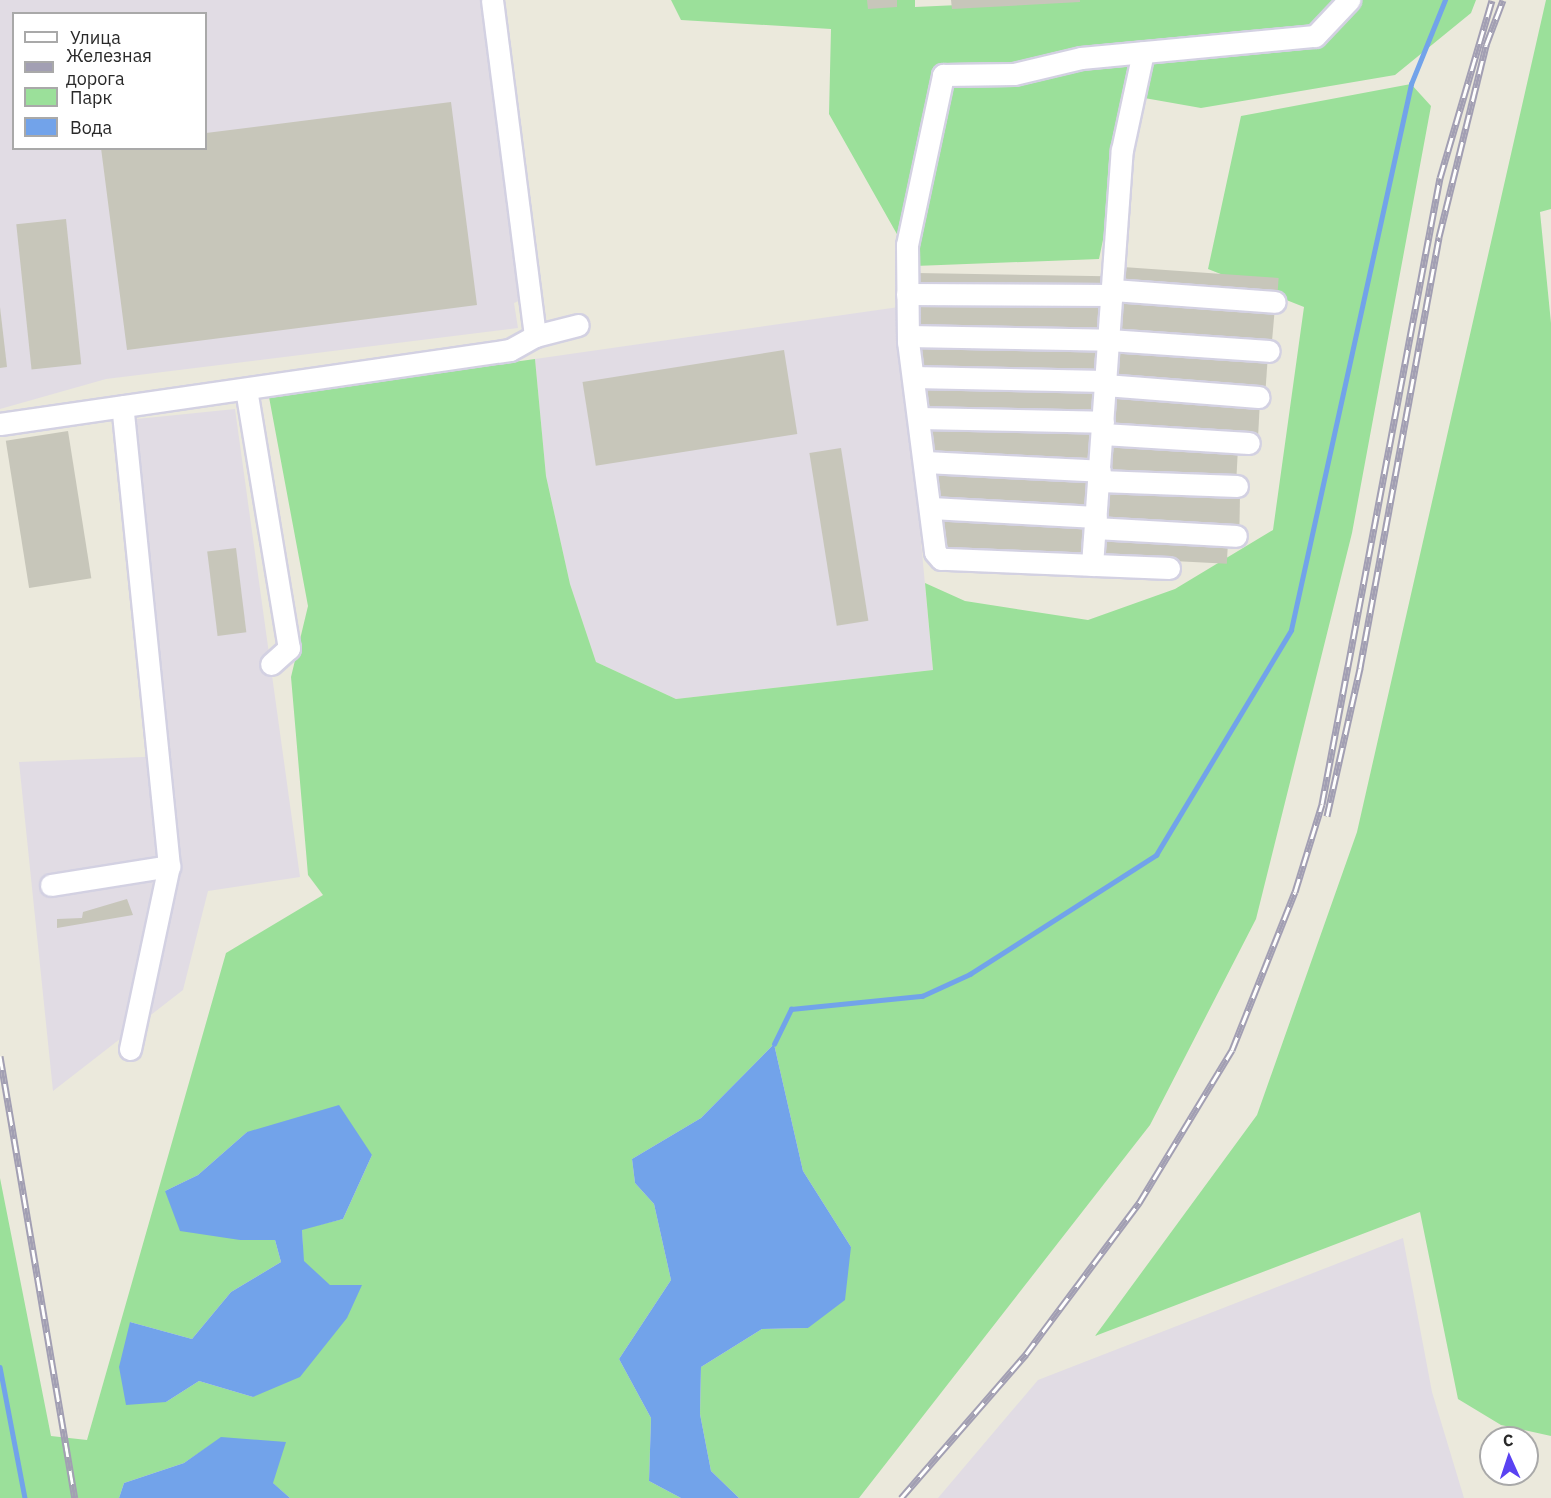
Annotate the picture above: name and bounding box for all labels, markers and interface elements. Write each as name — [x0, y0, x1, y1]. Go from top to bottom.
legend — [12, 12, 207, 150]
text: Улица — [70, 26, 121, 49]
text: Железная дорога — [66, 44, 152, 90]
text: Парк — [70, 86, 112, 109]
text: Вода — [70, 116, 112, 139]
north arrow — [1479, 1426, 1539, 1486]
text: С — [1502, 1430, 1514, 1450]

